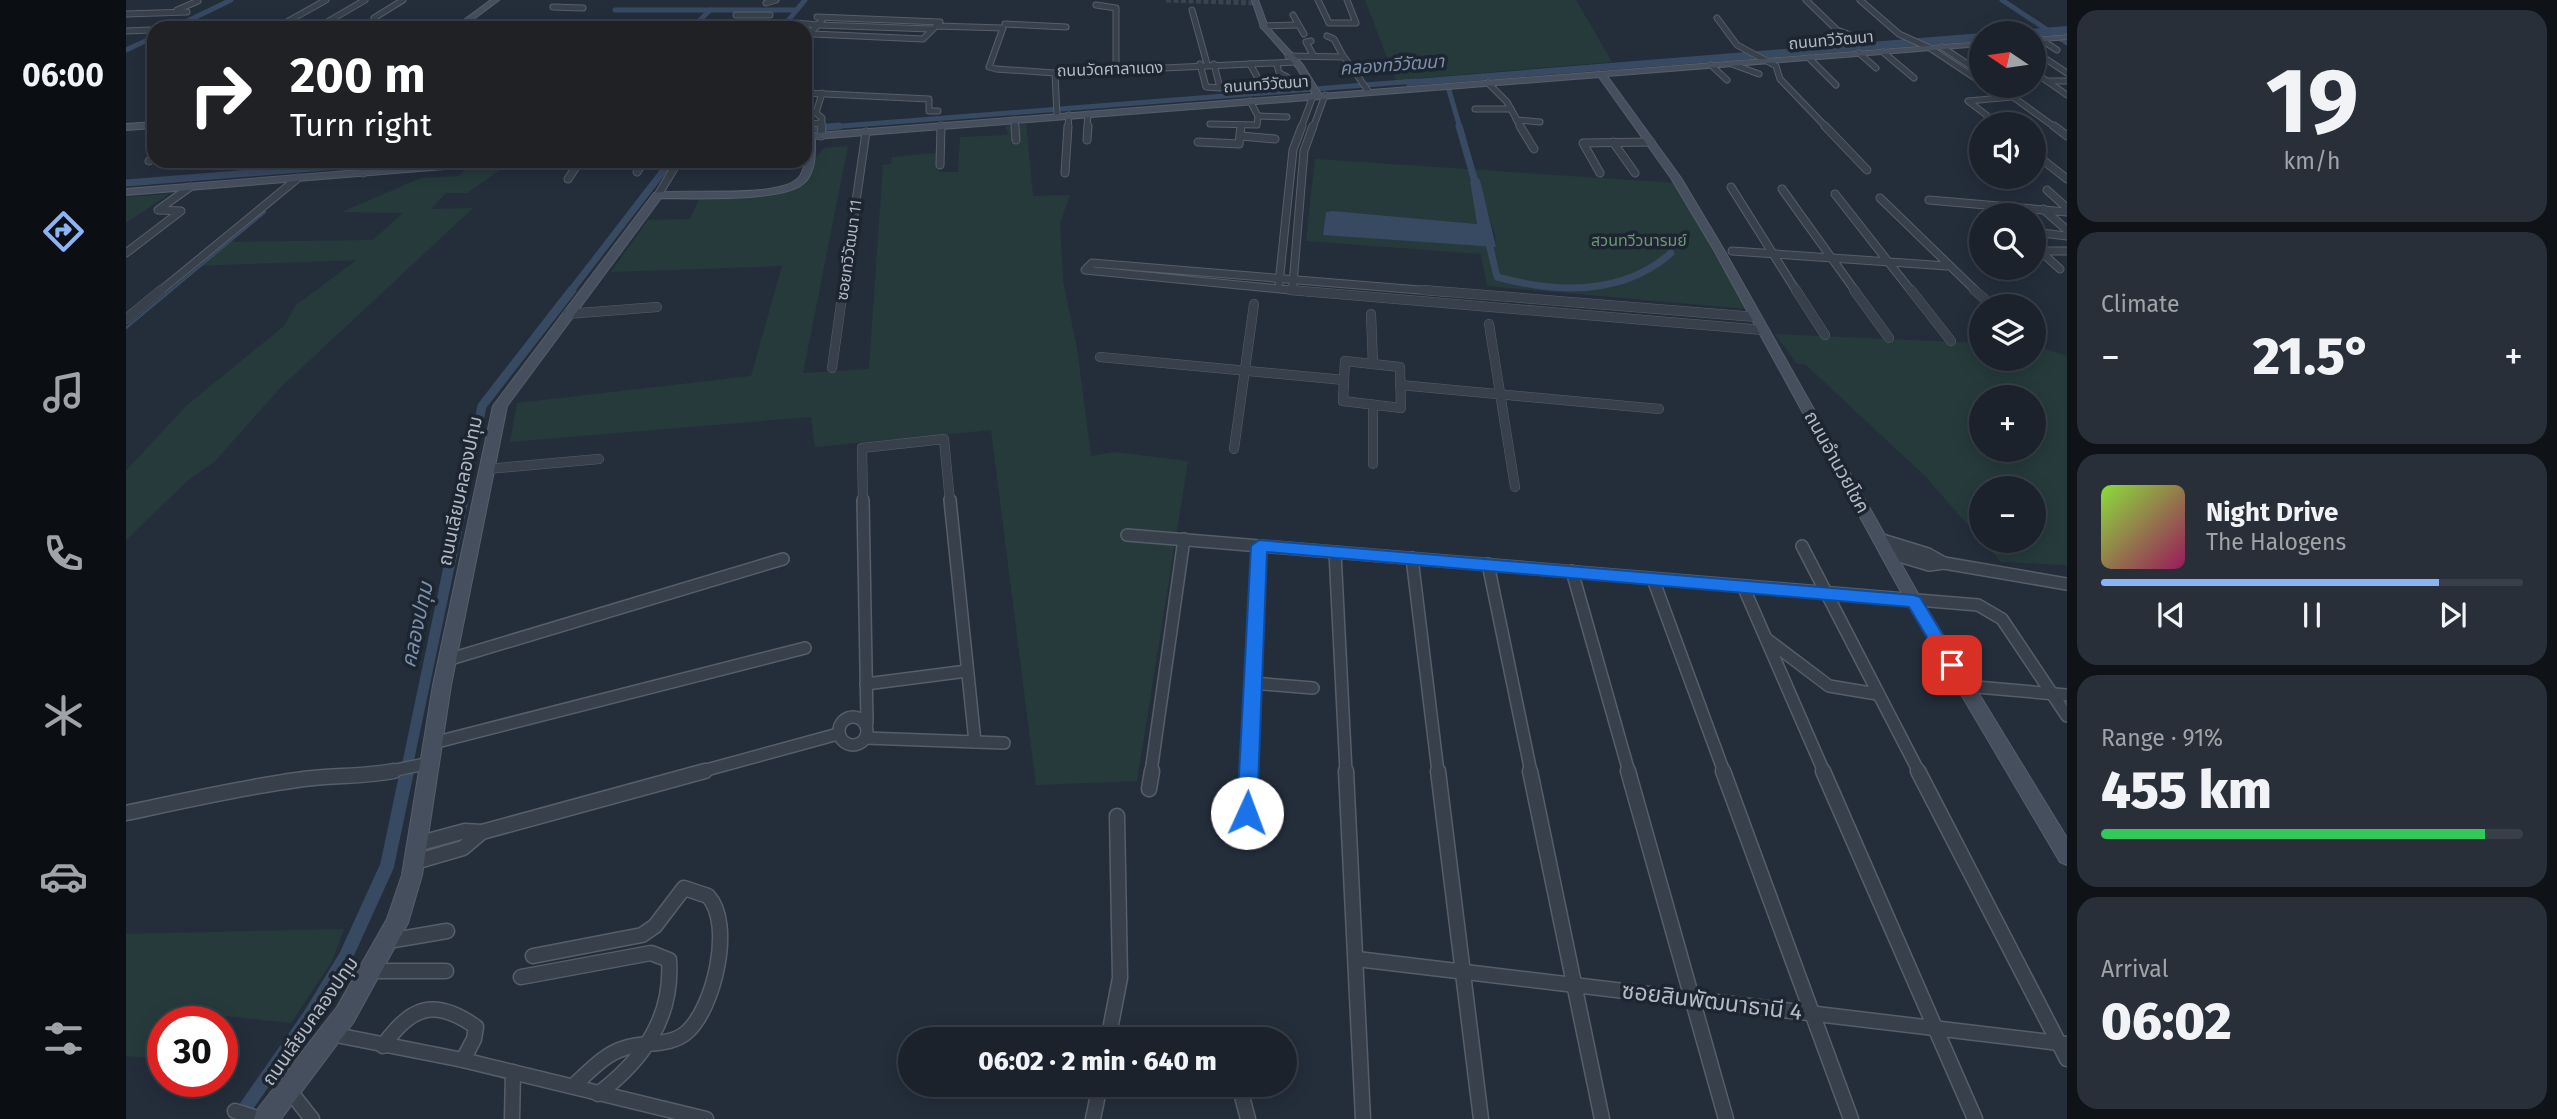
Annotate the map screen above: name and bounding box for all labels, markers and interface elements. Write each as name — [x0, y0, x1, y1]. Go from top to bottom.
north arrow — [1969, 21, 2046, 98]
map controls — [1969, 21, 2046, 553]
street label: ถนนทวีวัฒนา — [1788, 27, 1874, 53]
text: 200 m — [290, 46, 426, 105]
text: 19 — [2265, 47, 2359, 156]
icon: right — [175, 49, 266, 140]
water label: คลองทวีวัฒนา — [1339, 50, 1446, 80]
text: 06:00 — [22, 56, 104, 94]
street label: ถนนวัดศาลาแดง — [1056, 58, 1164, 80]
street label: ถนนทวีวัฒนา — [1223, 72, 1309, 96]
text: Turn right — [290, 106, 432, 144]
button: sound — [1969, 112, 2046, 189]
text: km/h — [2284, 147, 2340, 175]
street label: ซอยทวีวัฒนา 11 — [833, 198, 865, 302]
button: search — [1969, 203, 2046, 280]
icon: directions — [39, 207, 88, 256]
park label: สวนทวีวนารมย์ — [1591, 231, 1687, 250]
text: Climate — [2101, 290, 2180, 318]
button: layers — [1969, 294, 2046, 371]
text: 21.5° — [2253, 325, 2371, 388]
text: − — [2101, 334, 2120, 380]
text: + — [2504, 334, 2523, 380]
icon: music — [39, 368, 88, 417]
button: + — [1969, 385, 2046, 462]
street label: ถนนอำนวยโชค — [1799, 407, 1875, 517]
street label: ถนนเลียบคลองปทุม — [433, 414, 487, 568]
button: − — [1969, 476, 2046, 553]
text: Night Drive — [2206, 497, 2338, 528]
text: The Halogens — [2206, 528, 2346, 556]
icon: phone — [39, 529, 88, 578]
water label: คลองปทุม — [395, 578, 439, 670]
icon: previous — [2152, 596, 2190, 634]
icon: pause — [2293, 596, 2331, 634]
icon: next — [2434, 596, 2472, 634]
pin — [1922, 635, 1982, 695]
icon: arrive — [1933, 646, 1971, 684]
icon: climate — [39, 691, 88, 740]
text: Range · 91% — [2101, 724, 2223, 752]
text: 455 km — [2101, 759, 2272, 822]
position arrow — [1210, 776, 1284, 850]
icon: car — [39, 852, 88, 901]
street label: ถนนเลียบคลองปทุม — [257, 952, 363, 1090]
text: Arrival — [2101, 955, 2168, 983]
street label: ซอยสินพัฒนาธานี 4 — [1620, 976, 1804, 1026]
text: 06:02 — [2101, 990, 2232, 1053]
speed limit sign: 30 — [147, 1006, 238, 1097]
icon: filters — [39, 1014, 88, 1063]
text: 06:02 · 2 min · 640 m — [978, 1046, 1217, 1077]

